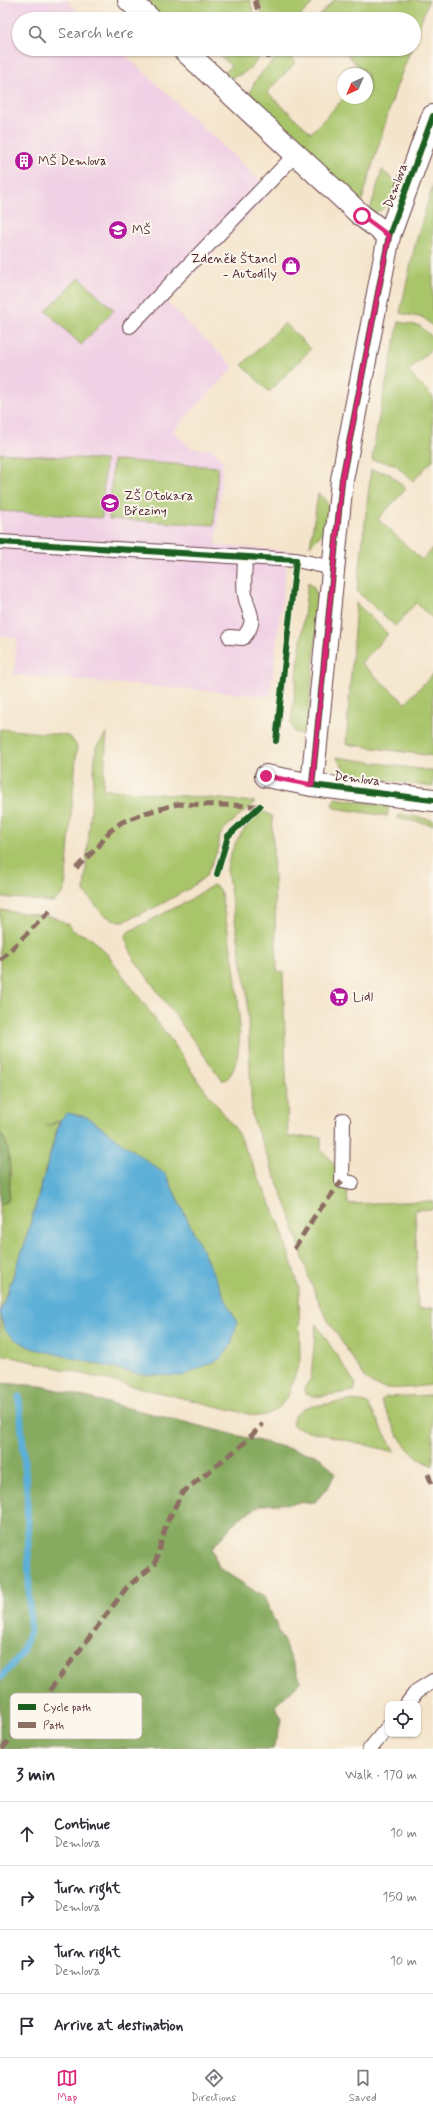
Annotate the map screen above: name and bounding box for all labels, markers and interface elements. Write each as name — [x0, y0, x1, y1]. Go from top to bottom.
search box — [12, 12, 421, 56]
icon: search — [26, 23, 48, 45]
text: Search here — [58, 24, 134, 44]
north arrow — [337, 68, 373, 104]
building icon: MŠ Demlova — [13, 150, 35, 172]
place label: MŠ Demlova — [38, 153, 107, 170]
street label: Demlova — [380, 161, 412, 211]
route start — [353, 207, 371, 225]
school or university icon: MŠ — [107, 219, 129, 241]
place label: MŠ — [132, 222, 151, 239]
place label: Zdeněk Štancl - Autodíly — [191, 251, 277, 283]
shop icon: Zdeněk Štancl - Autodíly — [280, 255, 302, 277]
place label: ZŠ Otokara Březiny — [124, 488, 194, 520]
school or university icon: ZŠ Otokara Březiny — [99, 492, 121, 514]
route end — [257, 767, 275, 785]
street label: Demlova — [333, 768, 381, 790]
supermarket icon: Lidl — [328, 986, 350, 1008]
place label: Lidl — [353, 989, 373, 1006]
legend — [10, 1693, 142, 1739]
text: Cycle path — [43, 1701, 91, 1715]
map controls — [385, 1701, 421, 1737]
button: locate — [385, 1701, 421, 1737]
text: Path — [43, 1719, 64, 1733]
text: 3 min — [16, 1764, 55, 1786]
text: Walk · 170 m — [345, 1767, 417, 1784]
text: Continue — [54, 1815, 110, 1835]
icon: ahead — [16, 1823, 38, 1845]
text: 10 m — [390, 1825, 417, 1842]
text: Demlova — [54, 1835, 101, 1852]
text: Turn right — [54, 1879, 121, 1899]
icon: right — [16, 1887, 38, 1909]
text: 150 m — [383, 1889, 417, 1906]
text: Demlova — [54, 1899, 101, 1916]
text: Turn right — [54, 1943, 121, 1963]
icon: right — [16, 1951, 38, 1973]
text: 10 m — [390, 1953, 417, 1970]
text: Demlova — [54, 1963, 101, 1980]
icon: arrive — [16, 2015, 38, 2037]
text: Arrive at destination — [54, 2016, 183, 2036]
tab: Map — [56, 2067, 78, 2105]
tab: Directions — [191, 2067, 236, 2105]
tab: Saved — [349, 2067, 377, 2105]

